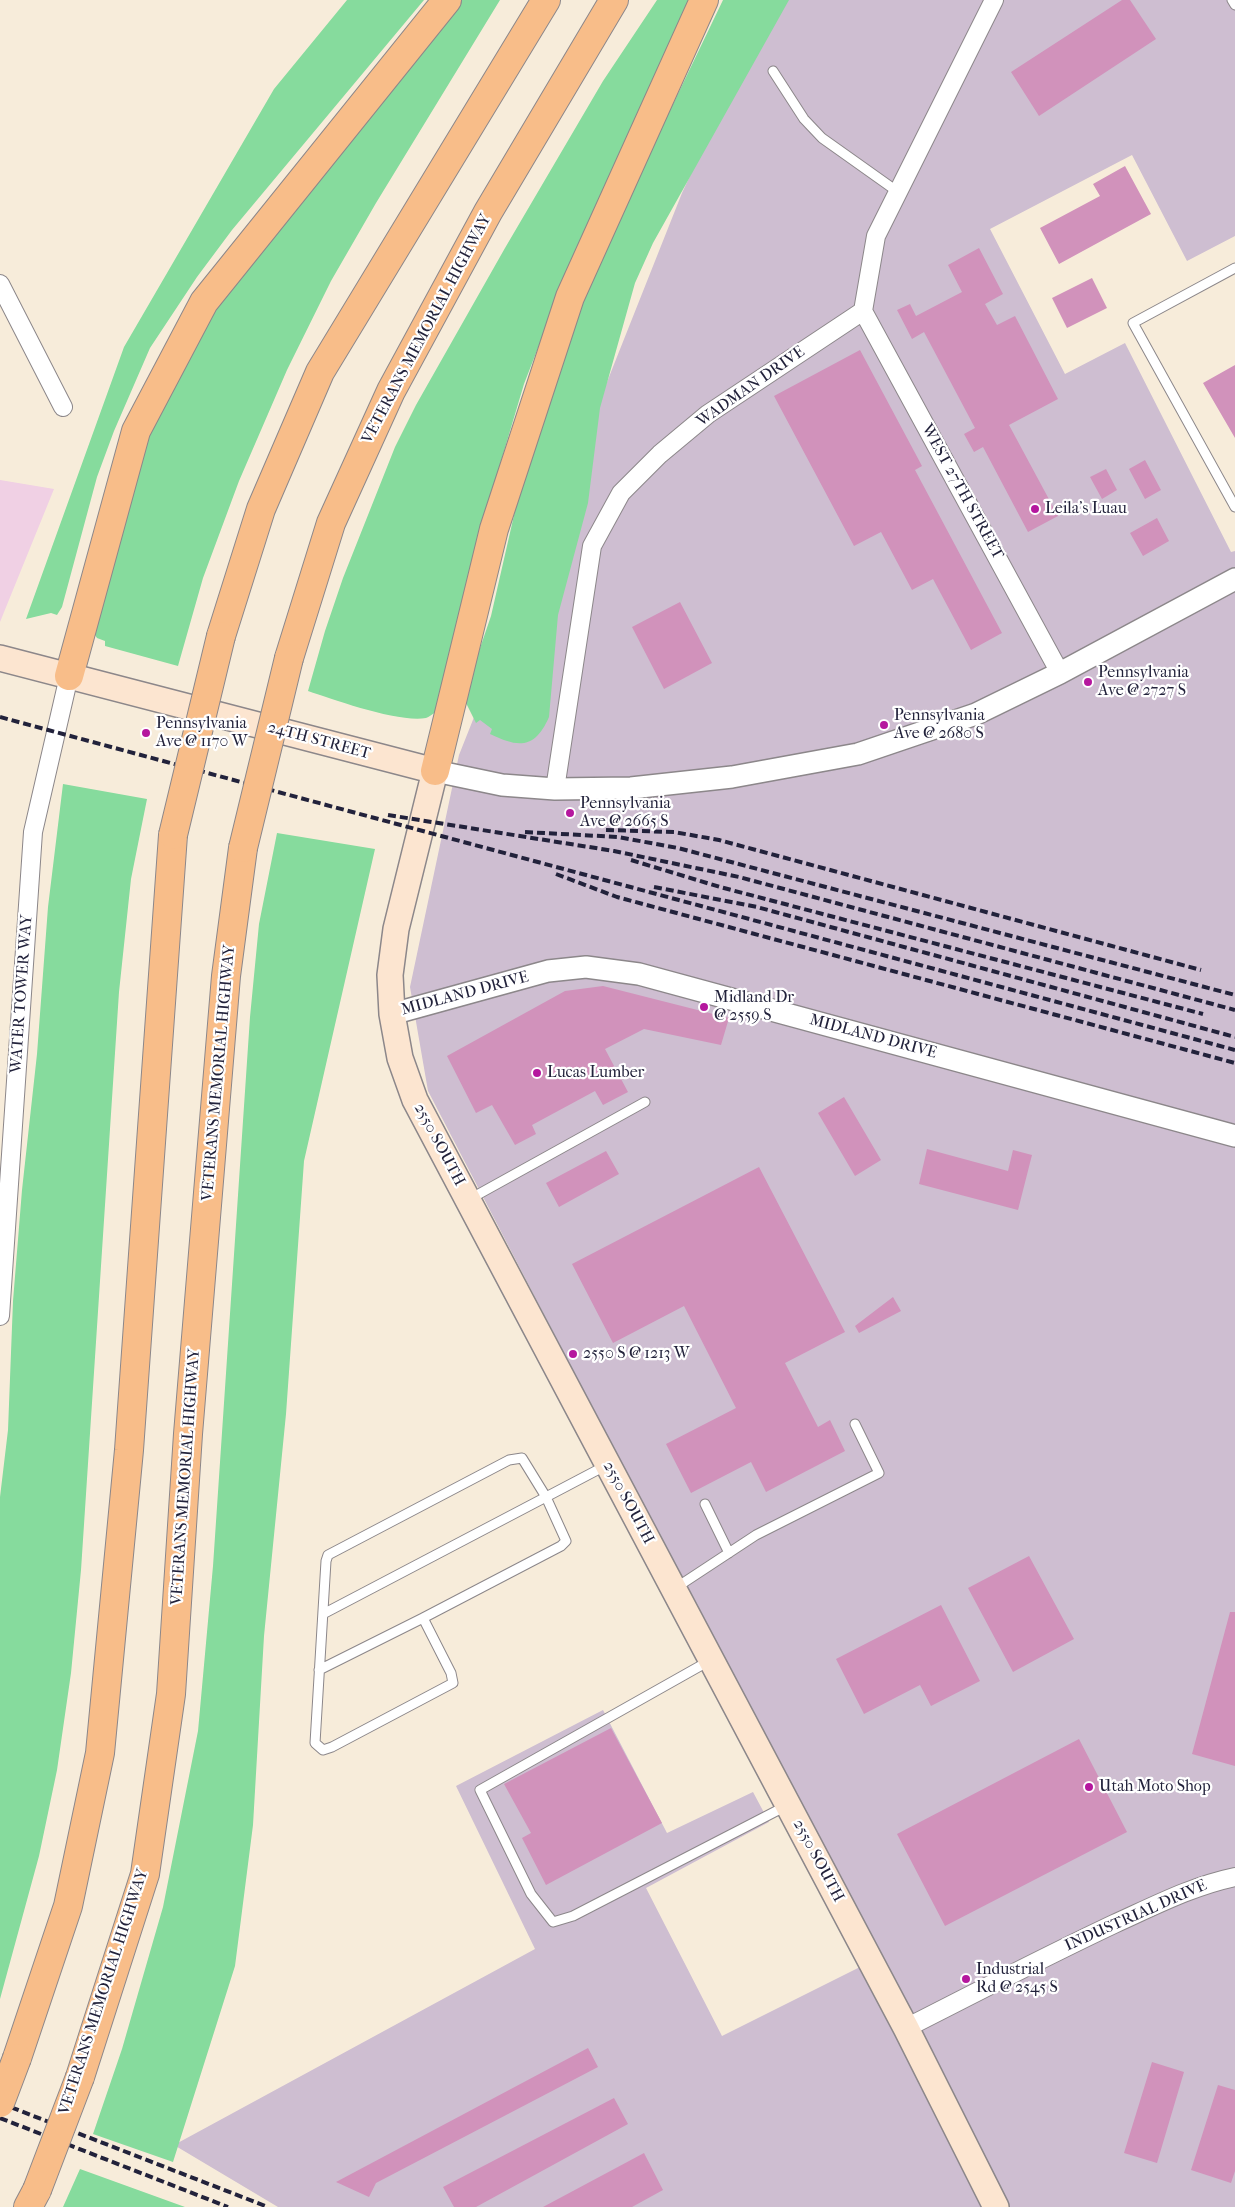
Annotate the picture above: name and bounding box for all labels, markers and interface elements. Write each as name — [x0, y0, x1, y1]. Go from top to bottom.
street label: VETERANS MEMORIAL HIGHWAY — [358, 211, 496, 447]
street label: WADMAN DRIVE — [693, 343, 809, 431]
street label: WEST 27TH STREET — [917, 421, 1007, 563]
place label: Leila's Luau — [1045, 499, 1127, 519]
marker: Leila's Luau — [1029, 503, 1041, 515]
place label: Pennsylvania Ave @ 2727 S — [1098, 663, 1189, 701]
marker: Pennsylvania Ave @ 2727 S — [1082, 676, 1094, 688]
place label: Pennsylvania Ave @ 2680 S — [894, 706, 985, 744]
place label: Pennsylvania Ave @ 1170 W — [156, 714, 247, 752]
street label: 24TH STREET — [266, 718, 372, 764]
marker: Pennsylvania Ave @ 2680 S — [878, 719, 890, 731]
marker: Pennsylvania Ave @ 1170 W — [140, 727, 152, 739]
place label: Pennsylvania Ave @ 2665 S — [580, 794, 671, 832]
marker: Pennsylvania Ave @ 2665 S — [564, 807, 576, 819]
street label: WATER TOWER WAY — [7, 914, 37, 1074]
street label: VETERANS MEMORIAL HIGHWAY — [198, 944, 240, 1202]
street label: MIDLAND DRIVE — [399, 968, 531, 1020]
place label: Midland Dr @ 2559 S — [714, 988, 794, 1026]
marker: Midland Dr @ 2559 S — [698, 1001, 710, 1013]
street label: MIDLAND DRIVE — [807, 1011, 939, 1063]
place label: Lucas Lumber — [547, 1063, 644, 1083]
marker: Lucas Lumber — [531, 1067, 543, 1079]
street label: 2550 SOUTH — [409, 1100, 469, 1190]
place label: 2550 S @ 1213 W — [583, 1344, 690, 1364]
street label: VETERANS MEMORIAL HIGHWAY — [167, 1348, 205, 1606]
marker: 2550 S @ 1213 W — [567, 1348, 579, 1360]
street label: 2550 SOUTH — [598, 1458, 658, 1548]
place label: Utah Moto Shop — [1099, 1777, 1211, 1797]
marker: Utah Moto Shop — [1083, 1781, 1095, 1793]
street label: 2550 SOUTH — [788, 1816, 848, 1906]
street label: VETERANS MEMORIAL HIGHWAY — [55, 1867, 153, 2117]
street label: INDUSTRIAL DRIVE — [1062, 1876, 1210, 1956]
place label: Industrial Rd @ 2545 S — [976, 1960, 1058, 1998]
marker: Industrial Rd @ 2545 S — [960, 1973, 972, 1985]

